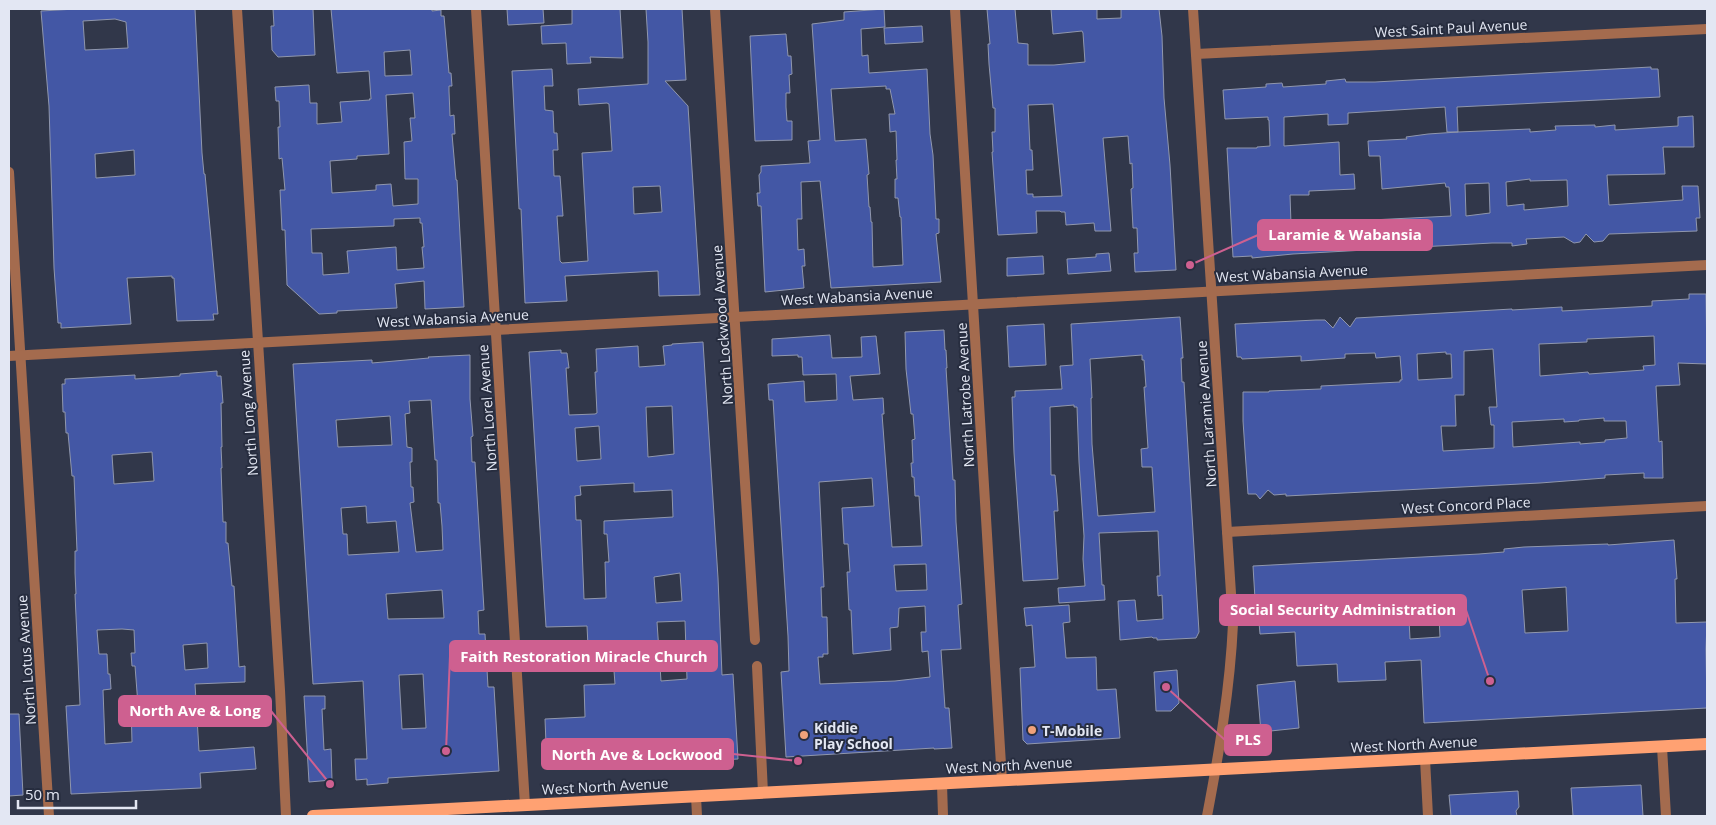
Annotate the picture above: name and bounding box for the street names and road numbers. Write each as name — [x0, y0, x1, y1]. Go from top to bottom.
street label: West Saint Paul Avenue — [1374, 15, 1528, 41]
street label: North Lockwood Avenue — [707, 244, 737, 406]
street label: West Wabansia Avenue — [1216, 260, 1369, 286]
street label: West Wabansia Avenue — [781, 283, 934, 309]
street label: West Wabansia Avenue — [377, 305, 530, 331]
street label: North Latrobe Avenue — [952, 322, 978, 468]
street label: North Laramie Avenue — [1191, 340, 1221, 488]
street label: North Lorel Avenue — [473, 344, 501, 472]
street label: North Long Avenue — [234, 349, 262, 477]
street label: West Concord Place — [1401, 492, 1531, 518]
street label: North Lotus Avenue — [12, 594, 40, 726]
street label: West North Avenue — [1350, 731, 1478, 757]
street label: West North Avenue — [945, 752, 1073, 778]
street label: West North Avenue — [541, 773, 669, 799]

